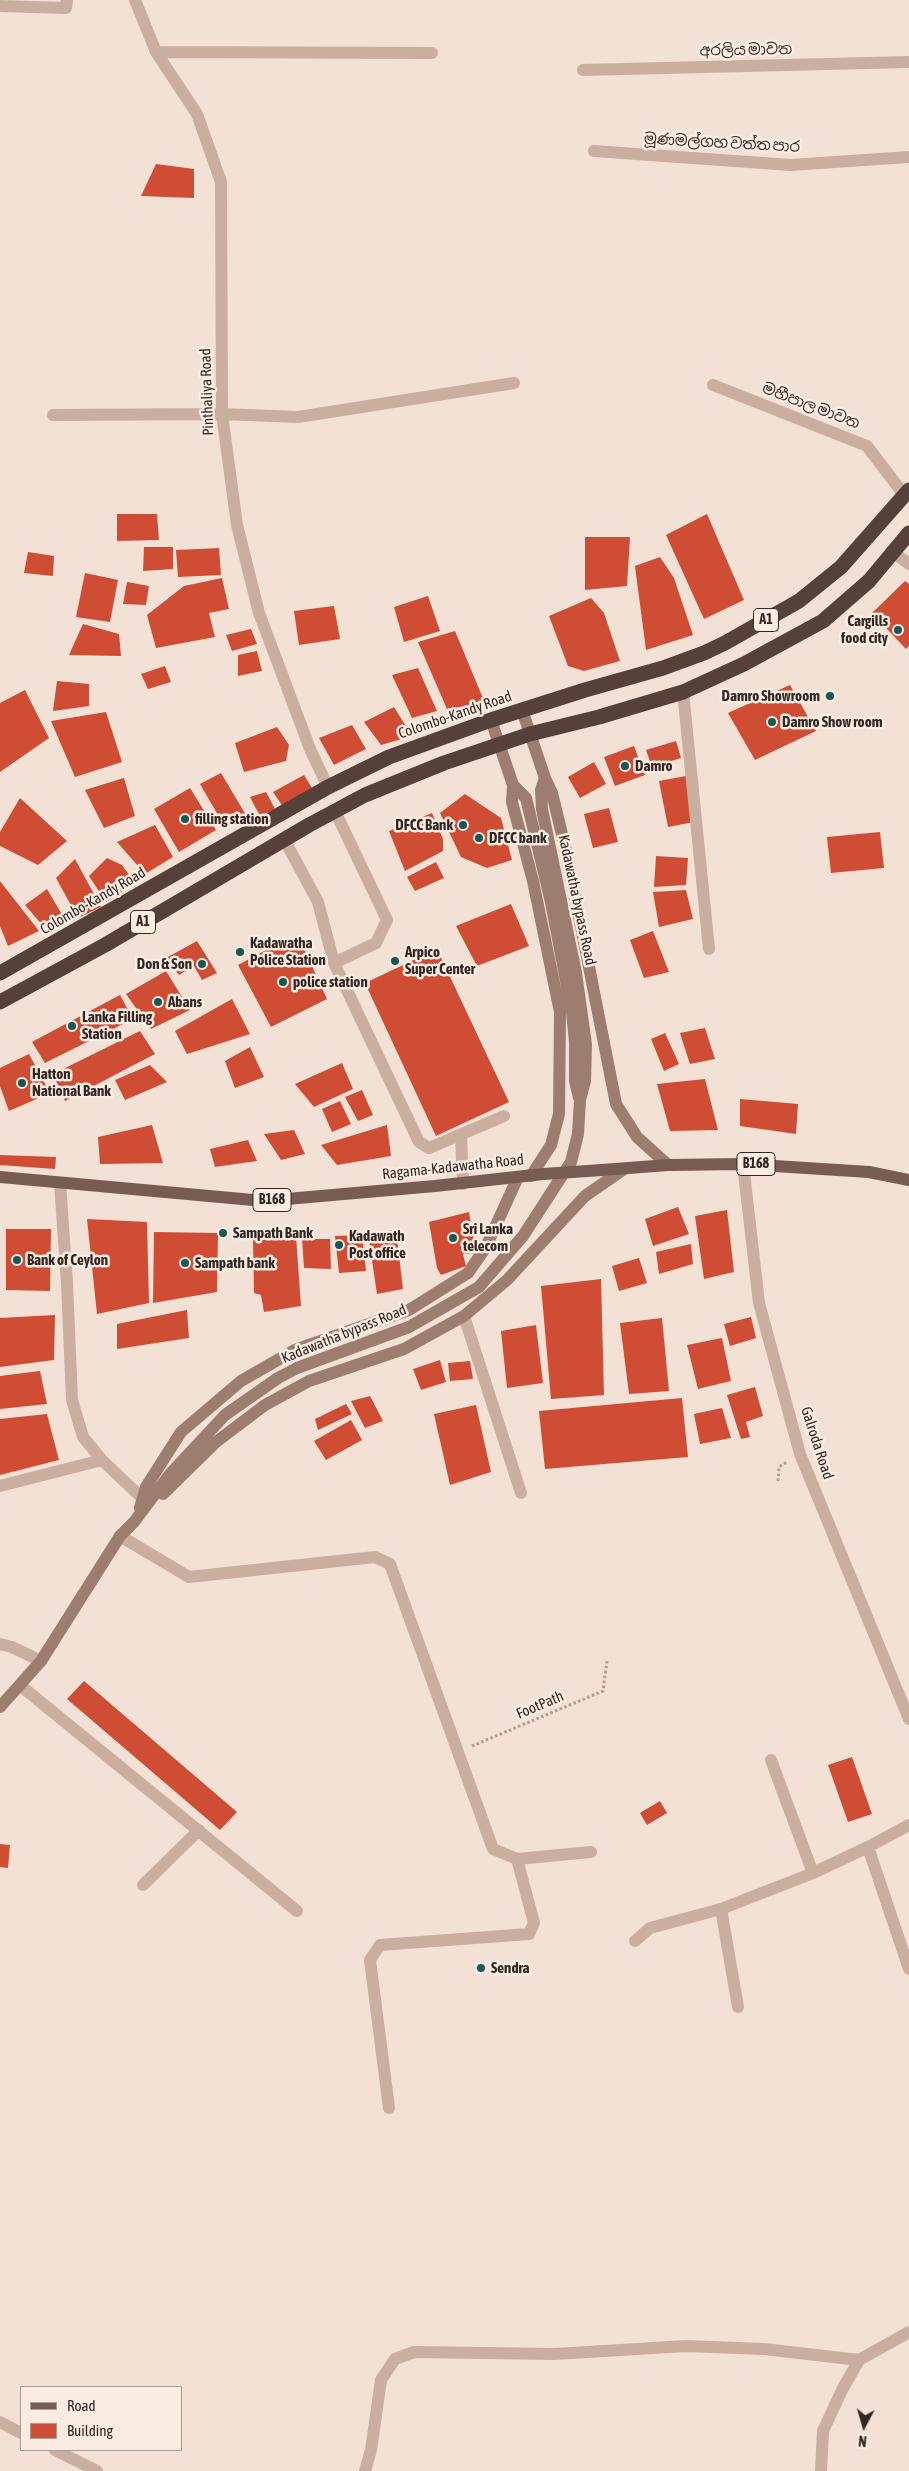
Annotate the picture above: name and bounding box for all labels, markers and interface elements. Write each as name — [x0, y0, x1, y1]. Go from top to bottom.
street label: අරලිය මාවත — [700, 40, 792, 60]
street label: මූණමල්ගහ වත්ත පාර — [644, 130, 800, 156]
street label: Pinthaliya Road — [196, 348, 218, 436]
street label: මහීපාල මාවත — [760, 379, 862, 433]
road number: A1 — [754, 608, 778, 632]
place label: Cargills food city — [841, 612, 888, 647]
marker: Cargills food city — [892, 624, 904, 636]
street label: Colombo-Kandy Road — [396, 687, 514, 743]
place label: Damro Showroom — [722, 687, 820, 705]
marker: Damro Showroom — [824, 690, 836, 702]
place label: Damro Show room — [782, 713, 883, 731]
marker: Damro Show room — [766, 716, 778, 728]
place label: Damro — [635, 757, 673, 775]
marker: Damro — [619, 760, 631, 772]
place label: filling station — [195, 810, 268, 828]
marker: filling station — [179, 813, 191, 825]
place label: DFCC Bank — [395, 816, 453, 834]
marker: DFCC Bank — [457, 819, 469, 831]
place label: DFCC bank — [489, 829, 547, 847]
marker: DFCC bank — [473, 832, 485, 844]
street label: Kadawatha bypass Road — [554, 833, 600, 967]
street label: Colombo-Kandy Road — [37, 864, 149, 938]
road number: A1 — [130, 910, 156, 934]
place label: Kadawatha Police Station — [250, 934, 326, 969]
place label: Arpico Super Center — [405, 943, 475, 978]
marker: Kadawatha Police Station — [234, 946, 246, 958]
place label: Don & Son — [137, 955, 192, 973]
marker: Arpico Super Center — [389, 955, 401, 967]
marker: Don & Son — [196, 958, 208, 970]
place label: police station — [293, 973, 368, 991]
marker: police station — [277, 976, 289, 988]
place label: Abans — [168, 993, 202, 1011]
marker: Abans — [152, 996, 164, 1008]
place label: Lanka Filling Station — [82, 1008, 152, 1043]
marker: Lanka Filling Station — [66, 1020, 78, 1032]
place label: Hatton National Bank — [32, 1065, 111, 1100]
marker: Hatton National Bank — [16, 1077, 28, 1089]
street label: Ragama-Kadawatha Road — [381, 1151, 525, 1183]
road number: B168 — [737, 1152, 775, 1176]
road number: B168 — [253, 1188, 291, 1212]
place label: Sri Lanka telecom — [463, 1220, 513, 1255]
place label: Sampath Bank — [233, 1224, 313, 1242]
marker: Sampath Bank — [217, 1227, 229, 1239]
place label: Kadawath Post office — [349, 1227, 406, 1262]
marker: Sri Lanka telecom — [447, 1232, 459, 1244]
marker: Kadawath Post office — [333, 1239, 345, 1251]
place label: Bank of Ceylon — [27, 1251, 108, 1269]
marker: Bank of Ceylon — [11, 1254, 23, 1266]
place label: Sampath bank — [195, 1254, 275, 1272]
marker: Sampath bank — [179, 1257, 191, 1269]
street label: Kadawatha bypass Road — [279, 1301, 409, 1367]
street label: Galroda Road — [797, 1404, 837, 1482]
street label: FootPath — [514, 1687, 566, 1723]
place label: Sendra — [491, 1959, 530, 1977]
marker: Sendra — [475, 1962, 487, 1974]
legend — [20, 2386, 182, 2451]
text: Road — [67, 2397, 96, 2414]
north arrow — [839, 2401, 889, 2451]
text: Building — [67, 2422, 113, 2439]
text: N — [857, 2433, 867, 2449]

